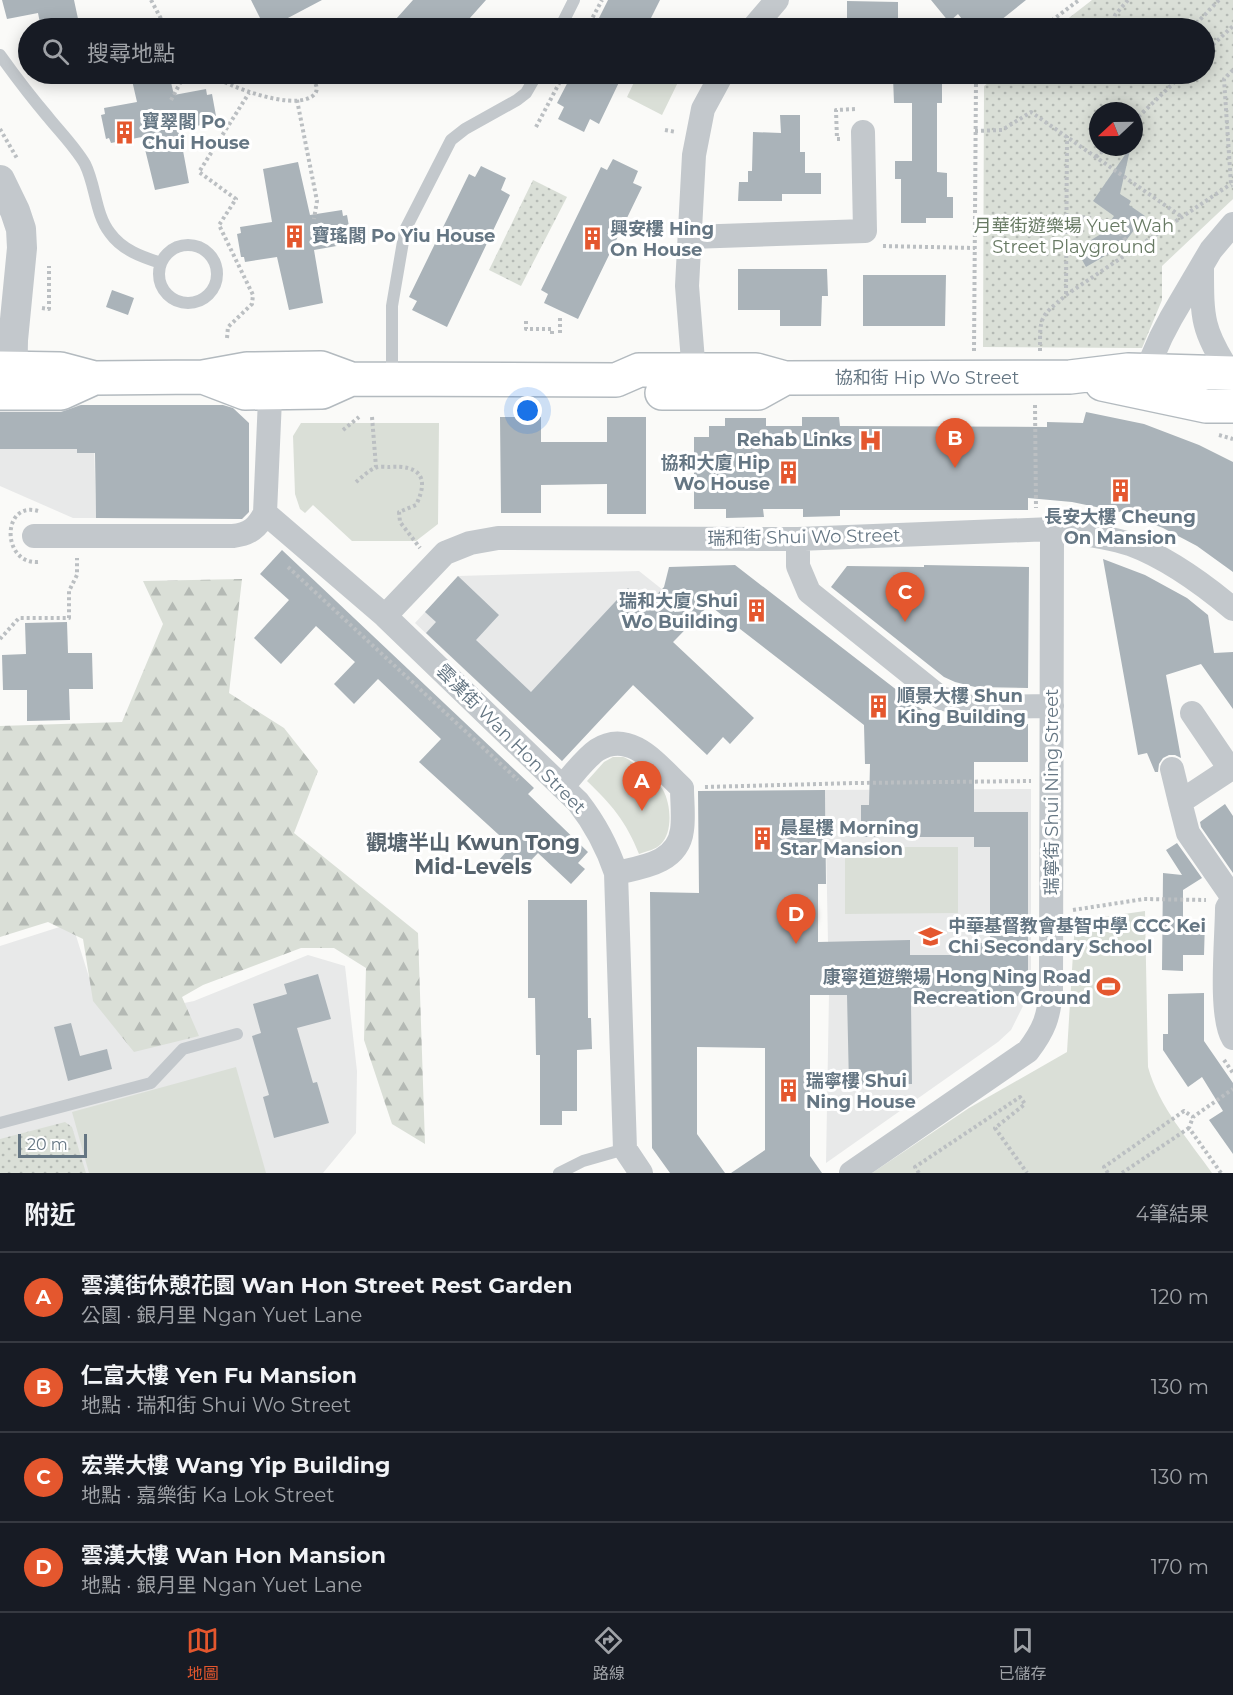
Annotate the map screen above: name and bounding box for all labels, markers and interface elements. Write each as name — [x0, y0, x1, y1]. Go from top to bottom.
search box — [18, 18, 1215, 84]
icon: search — [39, 35, 72, 68]
text: 搜尋地點 — [87, 40, 175, 67]
north arrow — [1089, 102, 1143, 156]
place label: 寶翠閣 Po Chui House — [142, 111, 250, 154]
building icon: 寶翠閣 Po Chui House — [111, 119, 137, 145]
park label: 月華街遊樂場 Yuet Wah Street Playground — [974, 215, 1174, 258]
place label: 興安樓 Hing On House — [610, 218, 714, 261]
building icon: 寶瑤閣 Po Yiu House — [281, 223, 307, 249]
place label: 寶瑤閣 Po Yiu House — [312, 225, 495, 247]
building icon: 興安樓 Hing On House — [579, 226, 605, 252]
street label: 協和街 Hip Wo Street — [835, 367, 1019, 389]
your location — [513, 396, 542, 425]
pin: B — [936, 418, 974, 468]
hospital icon: Rehab Links — [857, 427, 883, 453]
place label: Rehab Links — [737, 429, 852, 451]
place label: 協和大廈 Hip Wo House — [661, 452, 770, 495]
building icon: 協和大廈 Hip Wo House — [775, 460, 801, 486]
building icon: 長安大樓 Cheung On Mansion — [1107, 478, 1133, 504]
place label: 長安大樓 Cheung On Mansion — [1044, 506, 1196, 549]
street label: 瑞和街 Shui Wo Street — [707, 524, 901, 550]
pin: C — [886, 572, 924, 622]
place label: 瑞和大廈 Shui Wo Building — [619, 590, 738, 633]
building icon: 瑞和大廈 Shui Wo Building — [743, 598, 769, 624]
street label: 雲漢街 Wan Hon Street — [432, 660, 590, 818]
place label: 順景大樓 Shun King Building — [897, 685, 1026, 728]
street label: 瑞寧街 Shui Ning Street — [1041, 689, 1063, 895]
building icon: 順景大樓 Shun King Building — [866, 693, 892, 719]
pin: A — [622, 762, 662, 811]
place label: 晨星樓 Morning Star Mansion — [780, 817, 919, 860]
building icon: 晨星樓 Morning Star Mansion — [749, 825, 775, 851]
district label: 觀塘半山 Kwun Tong Mid-Levels — [366, 830, 580, 879]
pin: D — [776, 894, 816, 944]
place label: 中華基督教會基智中學 CCC Kei Chi Secondary School — [948, 915, 1206, 958]
school or university icon: 中華基督教會基智中學 CCC Kei Chi Secondary School — [917, 923, 943, 949]
place label: 康寧道遊樂場 Hong Ning Road Recreation Ground — [823, 966, 1091, 1009]
sports icon: 康寧道遊樂場 Hong Ning Road Recreation Ground — [1096, 974, 1122, 1000]
place label: 瑞寧樓 Shui Ning House — [806, 1070, 916, 1113]
building icon: 瑞寧樓 Shui Ning House — [775, 1078, 801, 1104]
scale bar — [18, 1131, 87, 1158]
text: 20 m — [27, 1135, 68, 1154]
text: 附近 — [24, 1199, 76, 1231]
text: 4筆結果 — [1136, 1202, 1209, 1226]
text: 雲漢街休憩花園 Wan Hon Street Rest Garden — [81, 1272, 572, 1299]
text: A — [36, 1285, 51, 1309]
text: 120 m — [1151, 1285, 1209, 1309]
text: 公園 · 銀月里 Ngan Yuet Lane — [81, 1303, 362, 1327]
text: 仁富大樓 Yen Fu Mansion — [81, 1362, 357, 1389]
text: B — [36, 1375, 51, 1399]
text: 130 m — [1151, 1375, 1209, 1399]
text: 地點 · 瑞和街 Shui Wo Street — [81, 1393, 351, 1417]
text: 宏業大樓 Wang Yip Building — [81, 1452, 391, 1479]
text: C — [36, 1465, 51, 1489]
text: 130 m — [1151, 1465, 1209, 1489]
text: 地點 · 嘉樂街 Ka Lok Street — [81, 1483, 335, 1507]
text: 雲漢大樓 Wan Hon Mansion — [81, 1542, 386, 1569]
text: D — [35, 1555, 52, 1579]
text: 170 m — [1151, 1555, 1209, 1579]
text: 地點 · 銀月里 Ngan Yuet Lane — [81, 1573, 362, 1597]
tab: 地圖 — [186, 1624, 219, 1684]
tab: 路線 — [592, 1624, 625, 1684]
tab: 已儲存 — [998, 1624, 1046, 1684]

